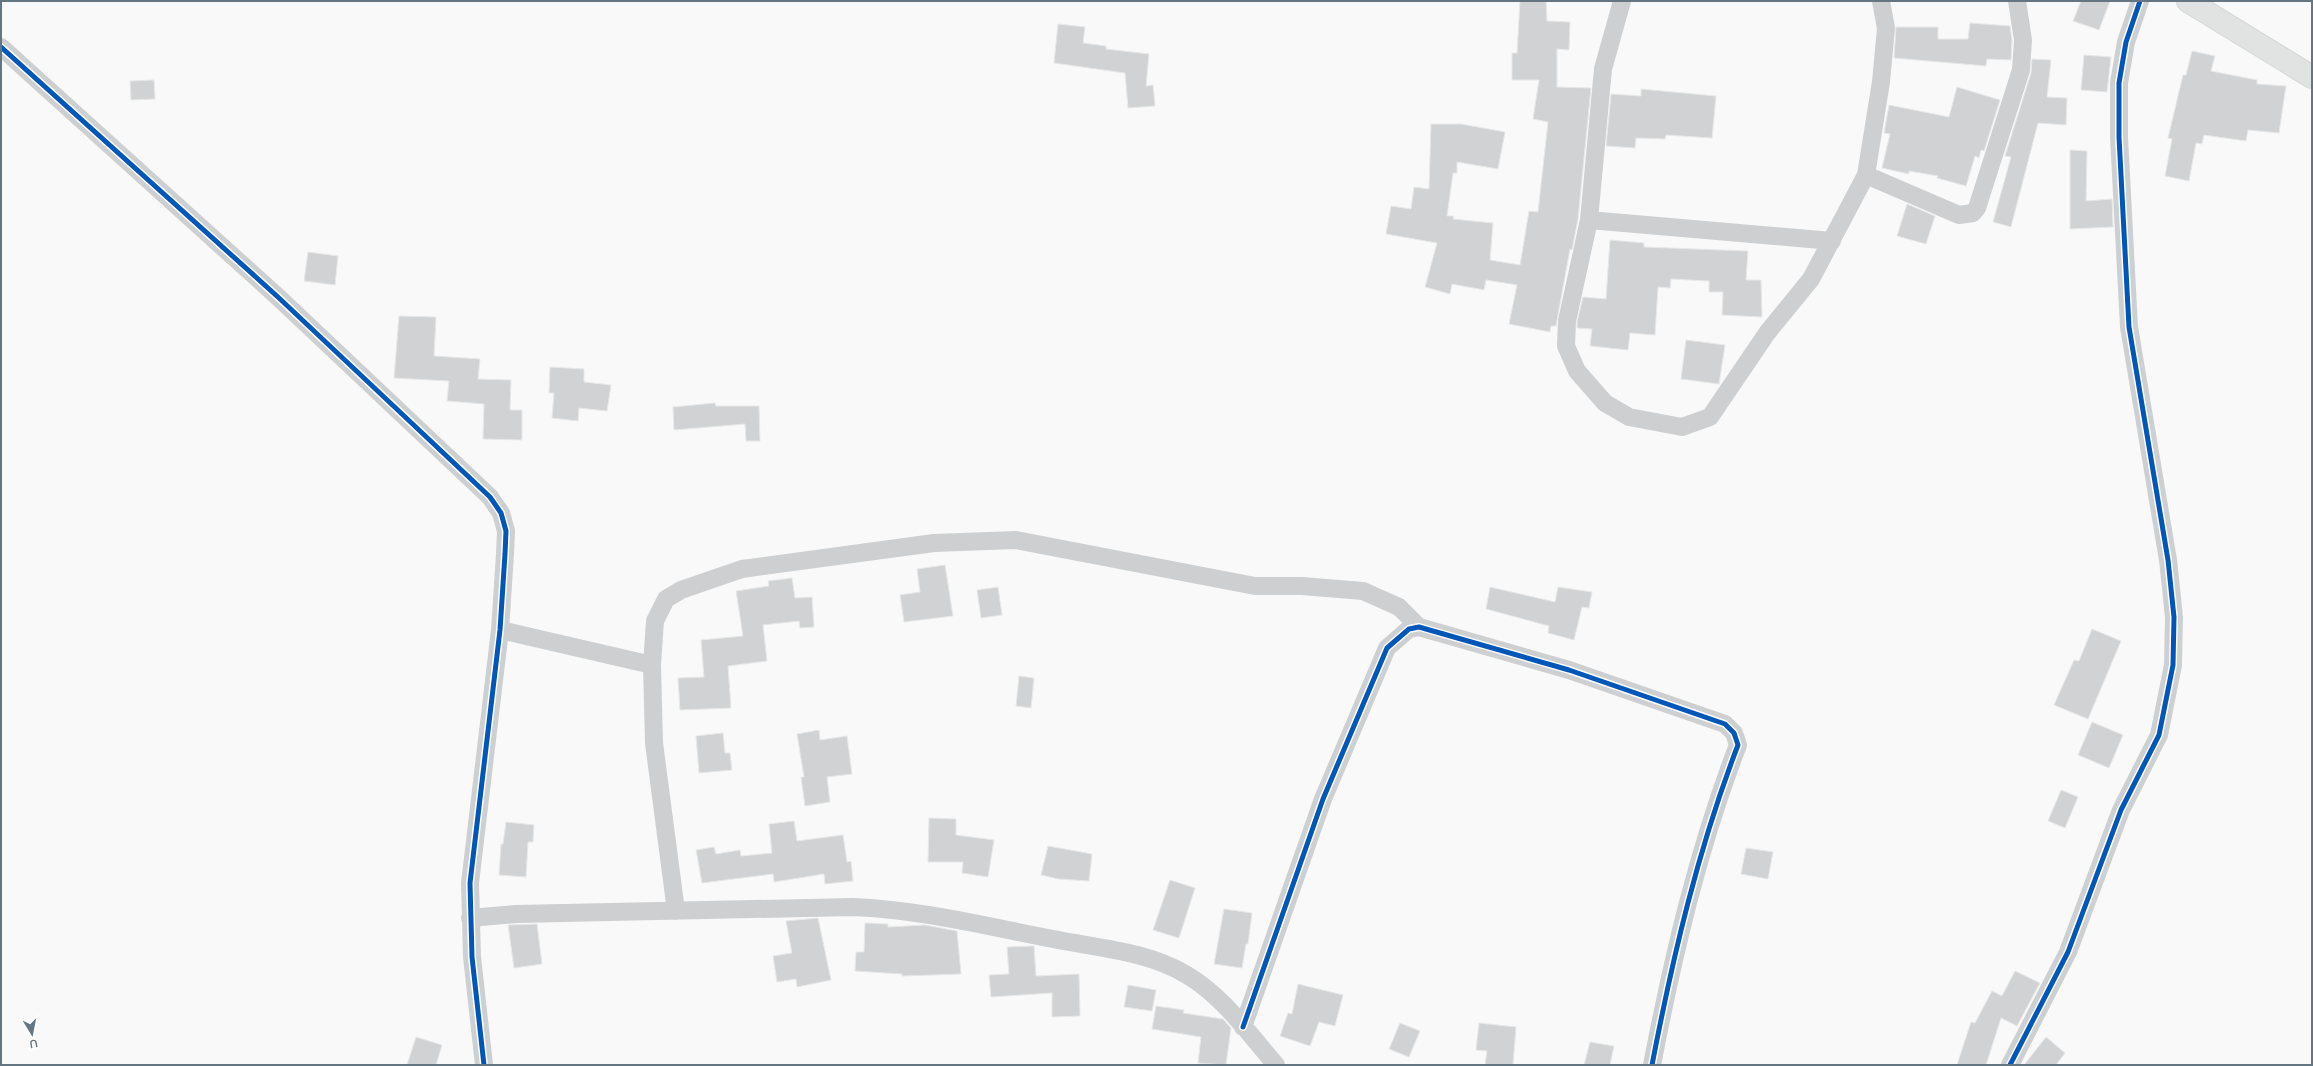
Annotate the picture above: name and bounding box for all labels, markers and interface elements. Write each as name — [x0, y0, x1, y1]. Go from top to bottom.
north arrow — [12, 1014, 52, 1054]
text: U — [29, 1036, 39, 1051]

